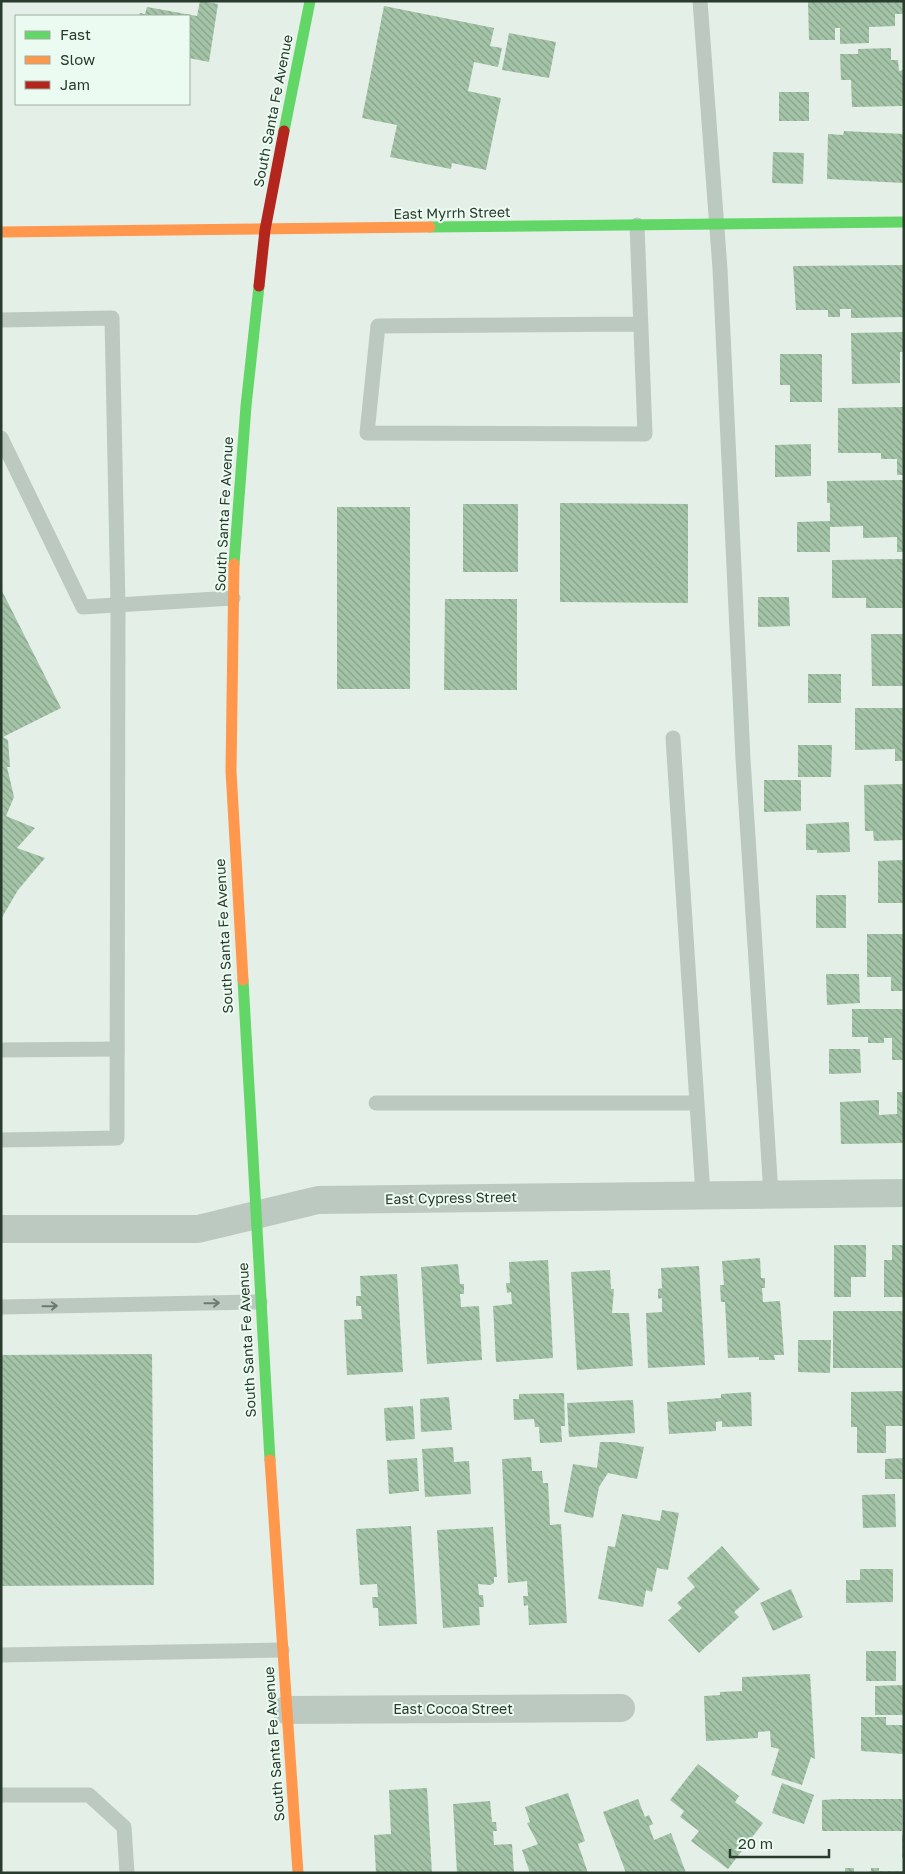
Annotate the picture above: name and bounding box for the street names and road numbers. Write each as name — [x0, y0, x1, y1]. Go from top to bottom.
street label: South Santa Fe Avenue — [249, 33, 296, 189]
street label: East Myrrh Street — [393, 203, 511, 222]
street label: South Santa Fe Avenue — [211, 436, 236, 592]
street label: South Santa Fe Avenue — [211, 858, 236, 1014]
street label: East Cypress Street — [385, 1188, 517, 1207]
street label: South Santa Fe Avenue — [234, 1262, 259, 1418]
street label: South Santa Fe Avenue — [260, 1666, 287, 1822]
street label: East Cocoa Street — [393, 1700, 513, 1717]

